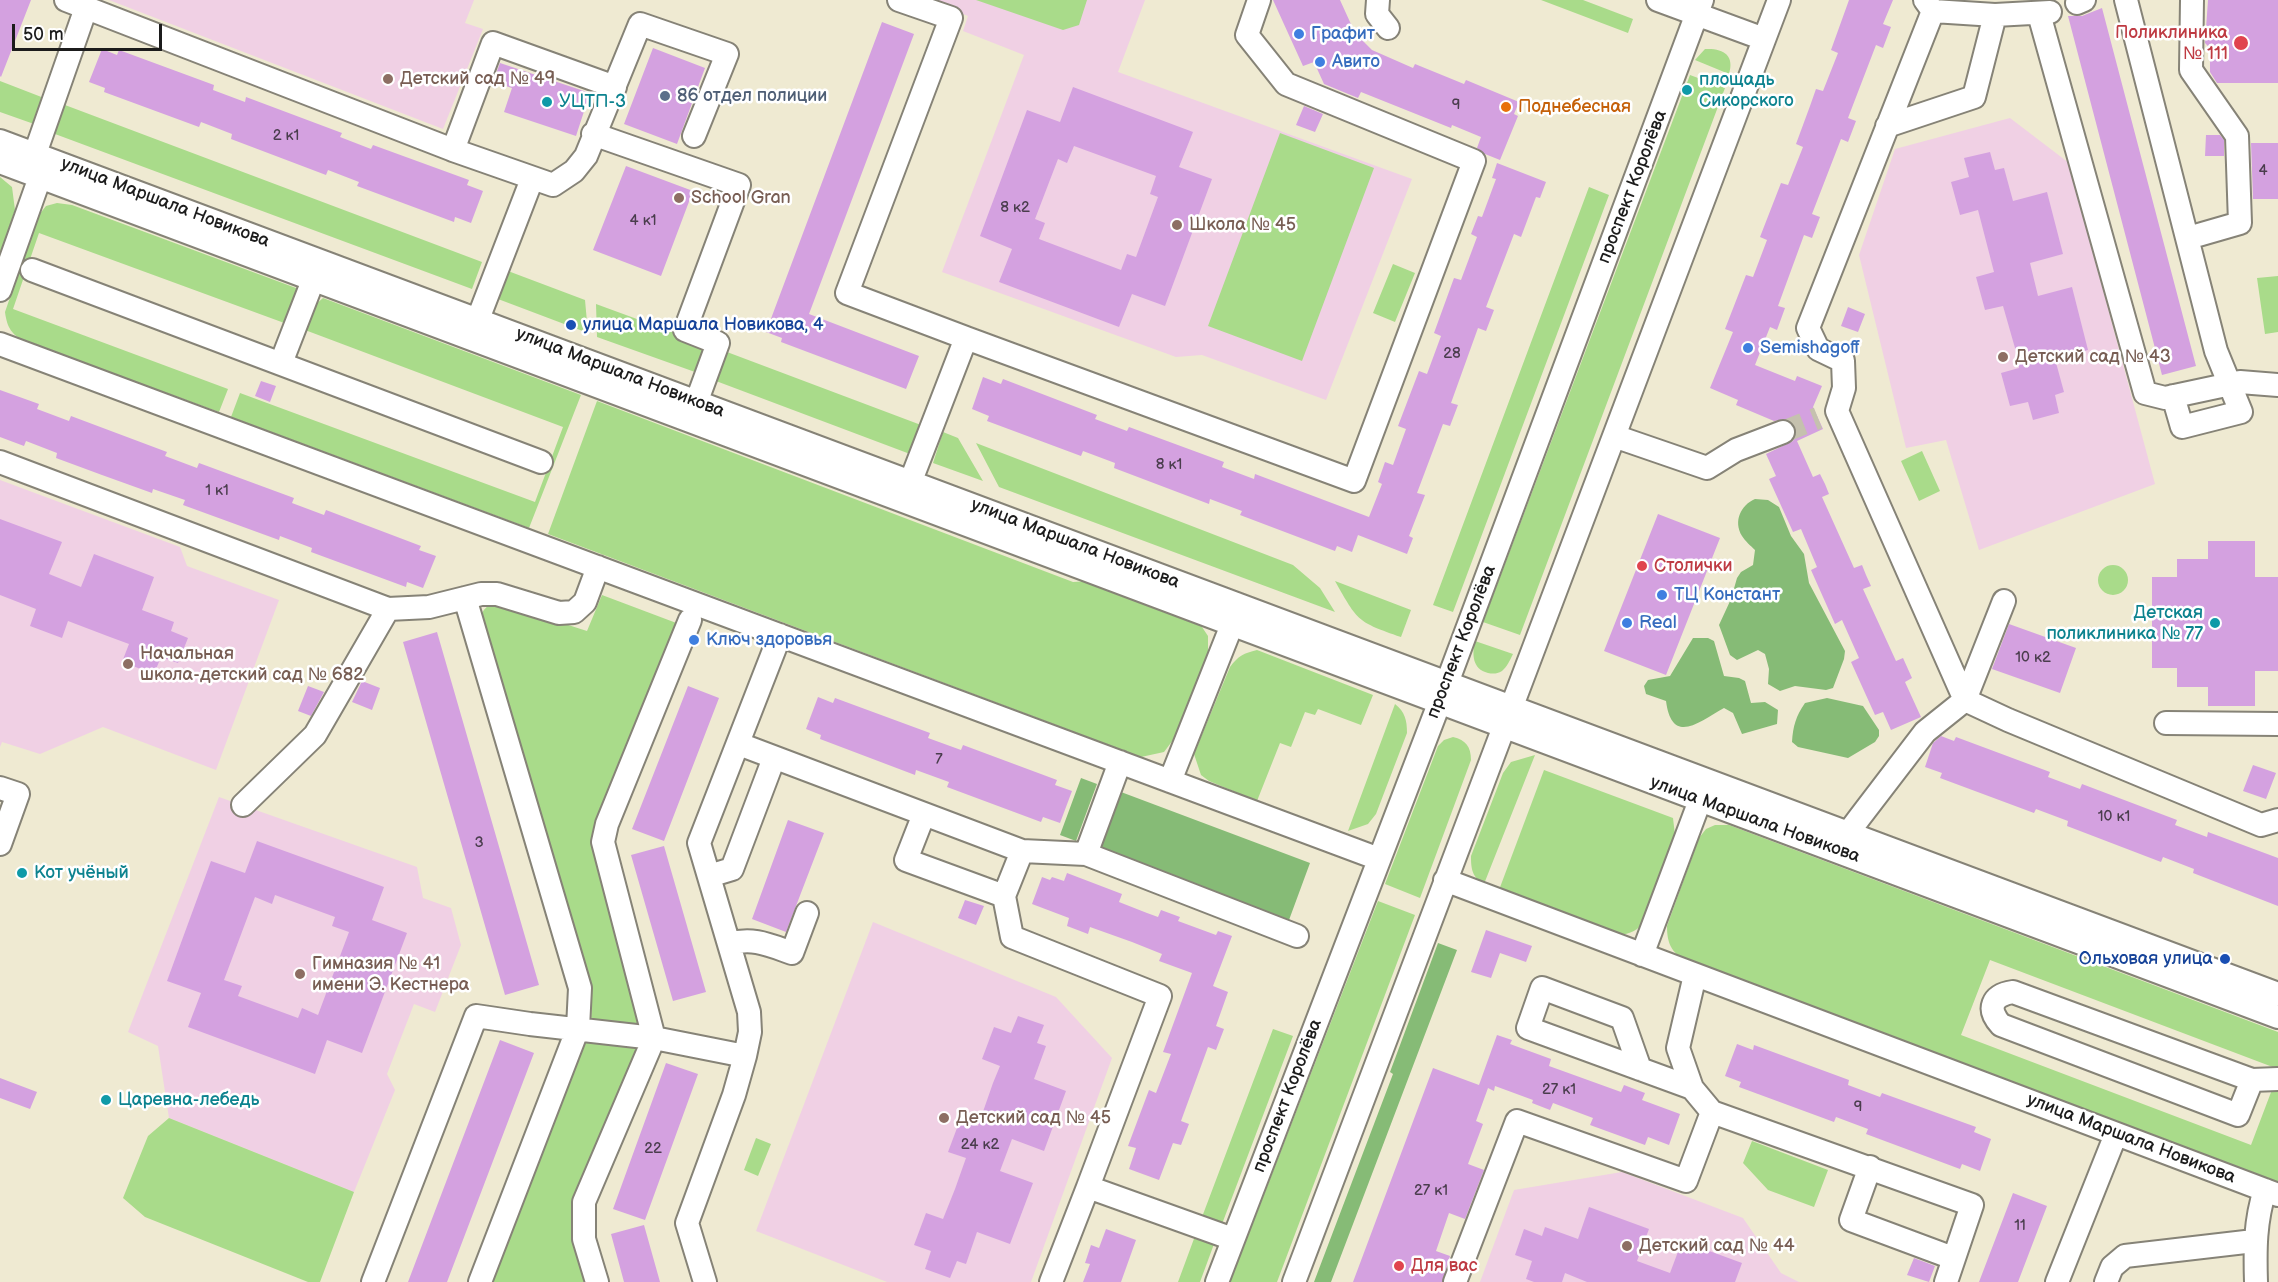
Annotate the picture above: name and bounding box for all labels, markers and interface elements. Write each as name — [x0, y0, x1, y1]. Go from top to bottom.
scale bar — [15, 12, 165, 50]
place label: Поликлиника № 111 — [2115, 22, 2228, 64]
place label: Графит — [1311, 23, 1375, 45]
text: 50 m — [23, 24, 64, 45]
marker: Графит — [1292, 27, 1306, 41]
marker: Поликлиника № 111 — [2232, 34, 2250, 52]
place label: Авито — [1332, 51, 1380, 73]
marker: Авито — [1313, 55, 1327, 69]
place label: Детский сад № 49 — [400, 68, 555, 90]
place label: площадь Сикорского — [1699, 69, 1794, 112]
marker: Детский сад № 49 — [381, 72, 395, 86]
marker: площадь Сикорского — [1680, 83, 1694, 97]
place label: 86 отдел полиции — [677, 85, 827, 107]
marker: 86 отдел полиции — [658, 89, 672, 103]
place label: УЦТП-3 — [559, 91, 626, 113]
marker: УЦТП-3 — [540, 95, 554, 109]
house number: 9 — [1452, 96, 1460, 114]
place label: Поднебесная — [1518, 96, 1631, 118]
marker: Поднебесная — [1499, 100, 1513, 114]
street label: проспект Королёва — [1594, 107, 1672, 267]
house number: 2 к1 — [273, 127, 299, 145]
street label: улица Маршала Новикова — [58, 153, 272, 253]
house number: 4 — [2258, 162, 2268, 180]
place label: School Gran — [691, 187, 791, 209]
marker: School Gran — [672, 191, 686, 205]
house number: 8 к2 — [1000, 199, 1030, 217]
house number: 4 к1 — [630, 212, 656, 230]
place label: Школа № 45 — [1189, 214, 1296, 236]
marker: Школа № 45 — [1170, 218, 1184, 232]
place label: улица Маршала Новикова, 4 — [583, 314, 824, 336]
marker: улица Маршала Новикова, 4 — [564, 318, 578, 332]
street label: улица Маршала Новикова — [513, 323, 727, 423]
place label: Semishagoff — [1760, 337, 1860, 359]
marker: Semishagoff — [1741, 341, 1755, 355]
house number: 28 — [1443, 345, 1461, 363]
place label: Детский сад № 43 — [2015, 346, 2171, 368]
marker: Детский сад № 43 — [1996, 350, 2010, 364]
house number: 8 к1 — [1156, 456, 1182, 474]
house number: 1 к1 — [205, 482, 229, 500]
street label: улица Маршала Новикова — [968, 494, 1182, 594]
place label: Столички — [1654, 555, 1733, 577]
marker: Столички — [1635, 559, 1649, 573]
street label: проспект Королёва — [1423, 562, 1501, 722]
place label: ТЦ Констант — [1674, 584, 1780, 606]
marker: ТЦ Констант — [1655, 588, 1669, 602]
place label: Детская поликлиника № 77 — [2046, 602, 2203, 644]
place label: Real — [1639, 612, 1677, 634]
marker: Real — [1620, 616, 1634, 630]
marker: Детская поликлиника № 77 — [2208, 616, 2222, 630]
place label: Ключ здоровья — [706, 629, 832, 651]
marker: Ключ здоровья — [687, 633, 701, 647]
place label: Начальная школа-детский сад № 682 — [140, 643, 364, 686]
house number: 10 к2 — [2015, 649, 2051, 667]
marker: Начальная школа-детский сад № 682 — [121, 657, 135, 671]
house number: 7 — [935, 751, 943, 769]
street label: улица Маршала Новикова — [1647, 772, 1863, 868]
house number: 10 к1 — [2098, 808, 2130, 826]
house number: 3 — [474, 834, 484, 852]
place label: Кот учёный — [34, 862, 129, 884]
marker: Кот учёный — [15, 866, 29, 880]
place label: Ольховая улица — [2079, 948, 2213, 970]
marker: Ольховая улица — [2218, 952, 2232, 966]
place label: Гимназия № 41 имени Э. Кестнера — [312, 953, 469, 996]
marker: Гимназия № 41 имени Э. Кестнера — [293, 967, 307, 981]
street label: проспект Королёва — [1249, 1016, 1327, 1176]
house number: 27 к1 — [1542, 1081, 1576, 1099]
place label: Царевна-лебедь — [118, 1089, 259, 1111]
street label: улица Маршала Новикова — [2024, 1089, 2238, 1189]
marker: Царевна-лебедь — [99, 1093, 113, 1107]
house number: 9 — [1854, 1098, 1862, 1116]
place label: Детский сад № 45 — [956, 1107, 1111, 1129]
marker: Детский сад № 45 — [937, 1111, 951, 1125]
house number: 24 к2 — [961, 1136, 999, 1154]
house number: 22 — [644, 1140, 662, 1158]
house number: 27 к1 — [1414, 1182, 1448, 1200]
house number: 11 — [2014, 1217, 2026, 1235]
place label: Детский сад № 44 — [1639, 1235, 1795, 1257]
marker: Детский сад № 44 — [1620, 1239, 1634, 1253]
place label: Для вас — [1411, 1255, 1478, 1277]
marker: Для вас — [1392, 1259, 1406, 1273]

